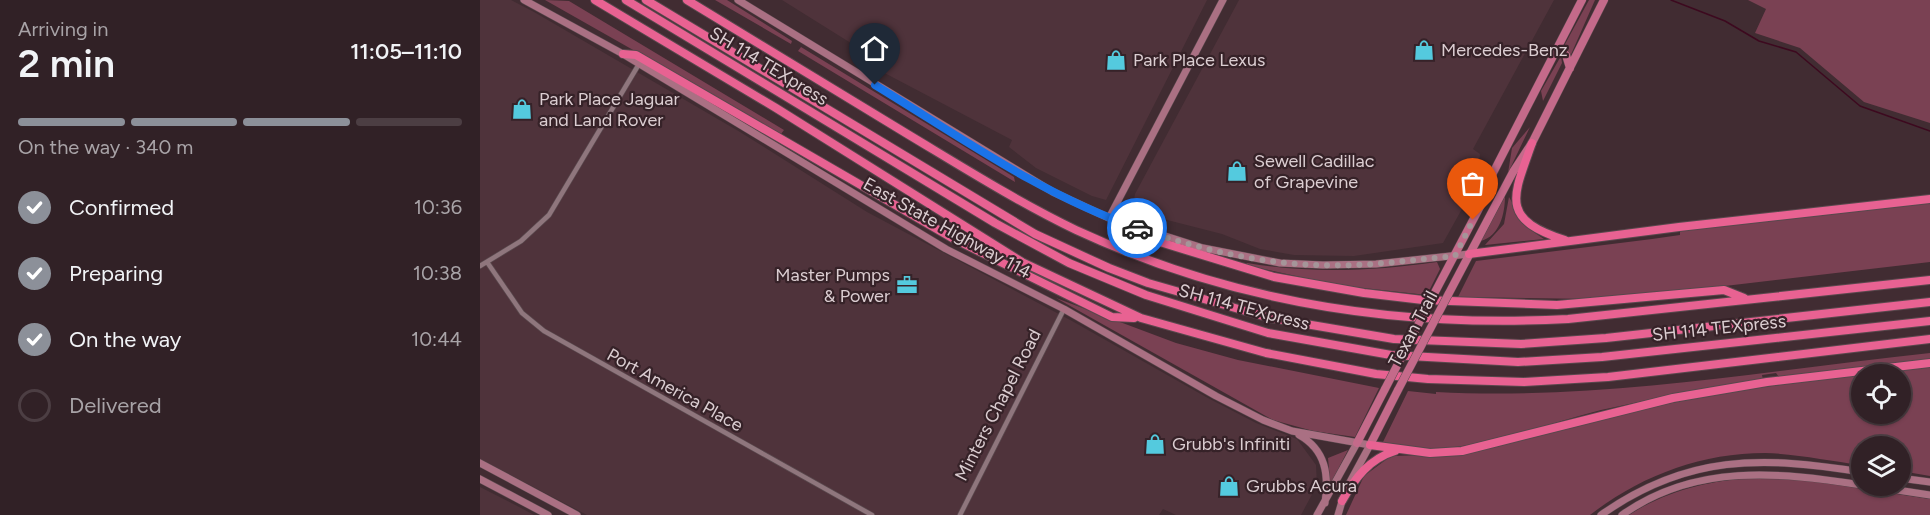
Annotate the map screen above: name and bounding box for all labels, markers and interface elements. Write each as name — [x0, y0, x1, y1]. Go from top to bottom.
text: Arriving in — [18, 17, 108, 41]
street label: SH 114 TEXpress — [706, 22, 832, 110]
pin — [849, 23, 900, 85]
icon: home — [858, 32, 891, 65]
text: 11:05–11:10 — [350, 38, 462, 65]
shop icon: Mercedes-Benz — [1412, 38, 1436, 62]
place label: Mercedes-Benz — [1441, 39, 1568, 61]
text: 2 min — [18, 40, 115, 87]
shop icon: Park Place Lexus — [1104, 48, 1128, 72]
place label: Park Place Lexus — [1133, 49, 1265, 71]
place label: Park Place Jaguar and Land Rover — [539, 88, 680, 131]
shop icon: Park Place Jaguar and Land Rover — [510, 97, 534, 121]
text: On the way · 340 m — [18, 135, 193, 159]
place label: Sewell Cadillac of Grapevine — [1254, 150, 1375, 193]
pin — [1447, 158, 1498, 220]
shop icon: Sewell Cadillac of Grapevine — [1225, 159, 1249, 183]
icon: bag — [1456, 167, 1489, 200]
street label: East State Highway 114 — [859, 173, 1035, 283]
icon: check — [18, 191, 51, 224]
text: Confirmed — [69, 194, 174, 221]
text: 10:36 — [414, 195, 462, 219]
courier — [1107, 198, 1167, 258]
icon: car — [1121, 212, 1154, 245]
icon: check — [18, 257, 51, 290]
text: Preparing — [69, 260, 163, 287]
text: 10:38 — [413, 261, 462, 285]
place label: Master Pumps & Power — [775, 264, 890, 307]
office icon: Master Pumps & Power — [895, 273, 919, 297]
street label: SH 114 TEXpress — [1176, 279, 1312, 335]
street label: Texan Trail — [1384, 287, 1442, 371]
street label: SH 114 TEXpress — [1651, 310, 1787, 346]
icon: check — [18, 323, 51, 356]
street label: Minters Chapel Road — [950, 325, 1046, 485]
text: On the way — [69, 326, 181, 353]
text: 10:44 — [411, 327, 462, 351]
street label: Port America Place — [603, 344, 747, 437]
map controls — [1851, 364, 1911, 496]
button: locate — [1851, 364, 1911, 424]
text: Delivered — [69, 392, 162, 419]
shop icon: Grubb's Infiniti — [1143, 432, 1167, 456]
place label: Grubb's Infiniti — [1172, 433, 1290, 455]
button: layers — [1851, 436, 1911, 496]
shop icon: Grubbs Acura — [1217, 474, 1241, 498]
place label: Grubbs Acura — [1246, 475, 1357, 497]

